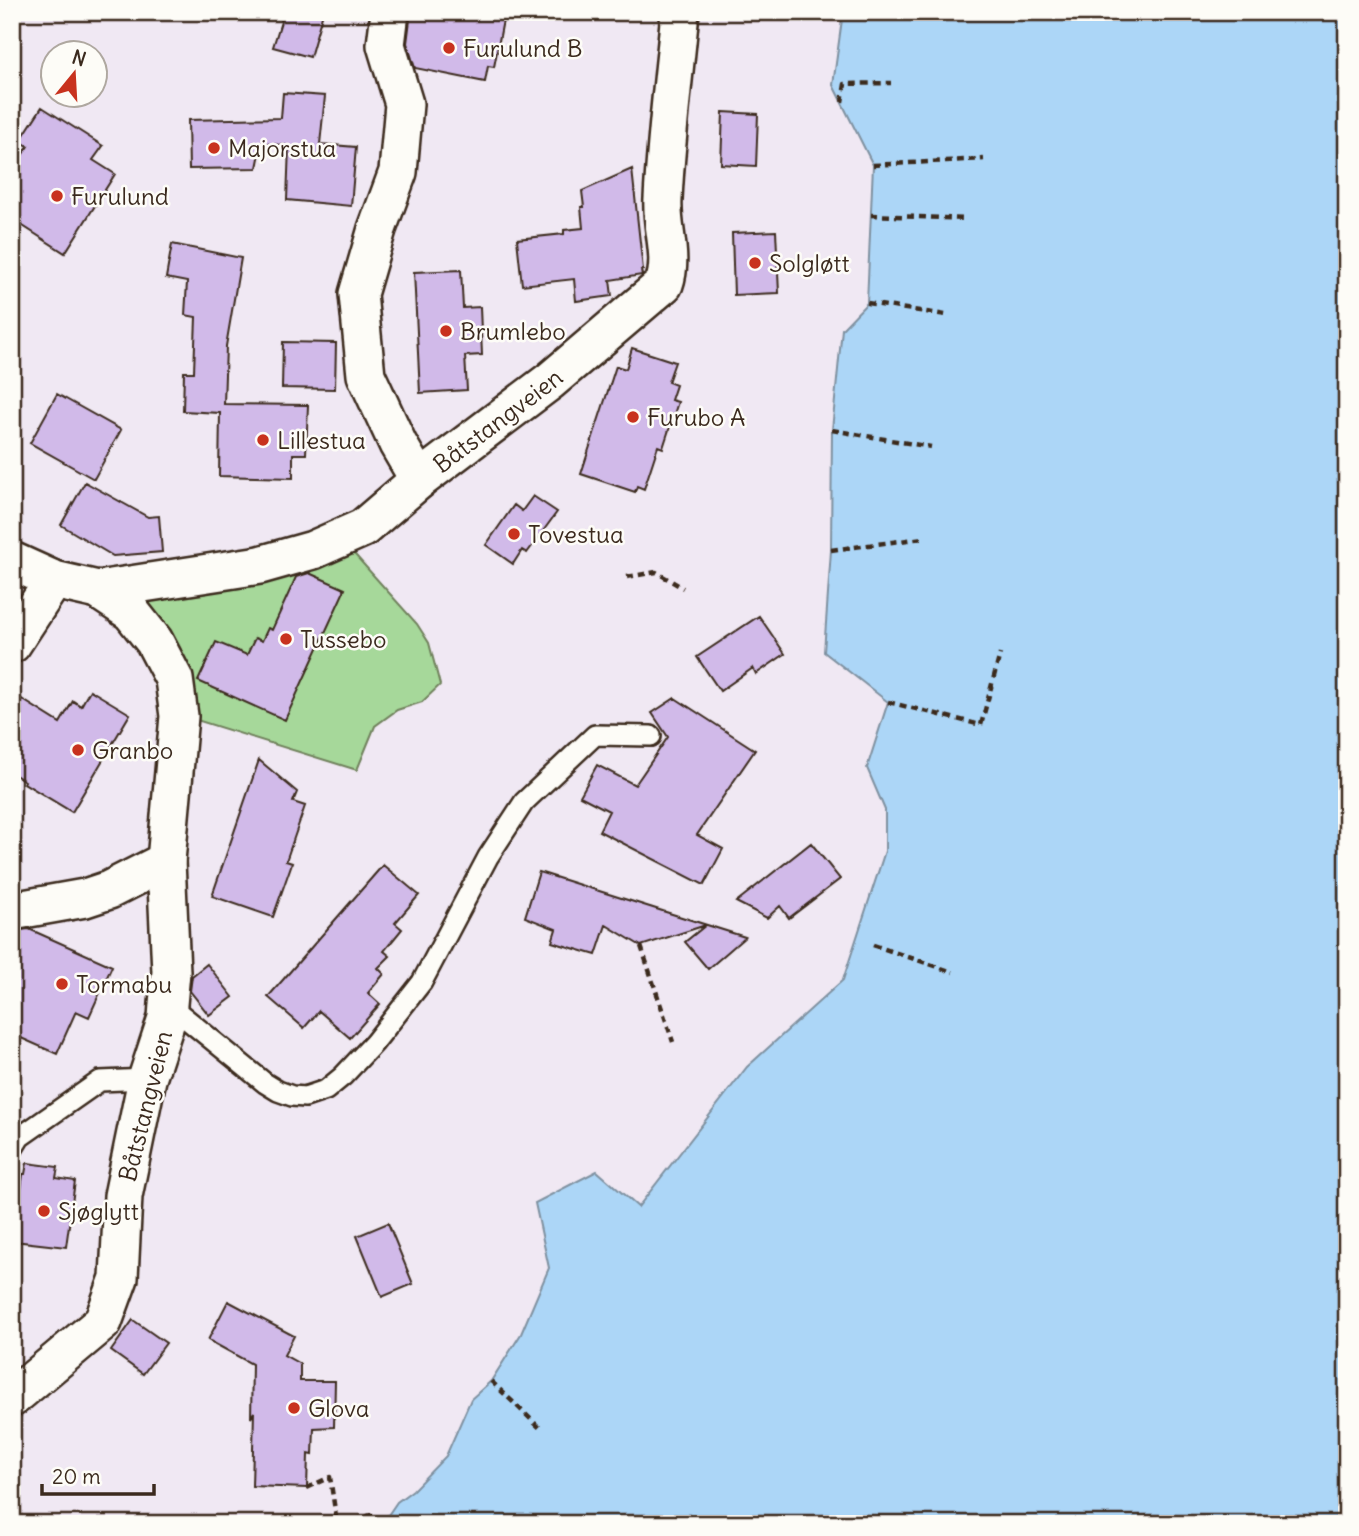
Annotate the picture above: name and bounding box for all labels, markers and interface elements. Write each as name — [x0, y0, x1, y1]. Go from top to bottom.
place label: Furulund B — [463, 33, 582, 63]
north arrow — [38, 38, 108, 108]
marker: Furulund B — [441, 40, 457, 56]
text: N — [69, 44, 89, 71]
place label: Majorstua — [228, 133, 336, 163]
marker: Majorstua — [206, 140, 222, 156]
place label: Furulund — [71, 181, 169, 211]
marker: Furulund — [49, 188, 65, 204]
place label: Solgløtt — [769, 248, 849, 278]
marker: Solgløtt — [747, 255, 763, 271]
place label: Brumlebo — [460, 316, 566, 346]
marker: Brumlebo — [438, 323, 454, 339]
street label: Båtstangveien — [427, 362, 569, 479]
place label: Furubo A — [647, 402, 745, 432]
marker: Furubo A — [625, 409, 641, 425]
place label: Lillestua — [277, 425, 366, 455]
marker: Lillestua — [255, 432, 271, 448]
place label: Tovestua — [528, 519, 624, 549]
marker: Tovestua — [506, 526, 522, 542]
place label: Tussebo — [300, 624, 386, 654]
marker: Tussebo — [278, 631, 294, 647]
place label: Granbo — [92, 735, 173, 765]
marker: Granbo — [70, 742, 86, 758]
place label: Tormabu — [76, 969, 172, 999]
marker: Tormabu — [54, 976, 70, 992]
street label: Båtstangveien — [112, 1027, 178, 1184]
place label: Sjøglytt — [58, 1196, 139, 1226]
marker: Sjøglytt — [36, 1203, 52, 1219]
place label: Glova — [308, 1393, 369, 1423]
marker: Glova — [286, 1400, 302, 1416]
scale bar — [42, 1452, 154, 1496]
text: 20 m — [52, 1463, 101, 1490]

